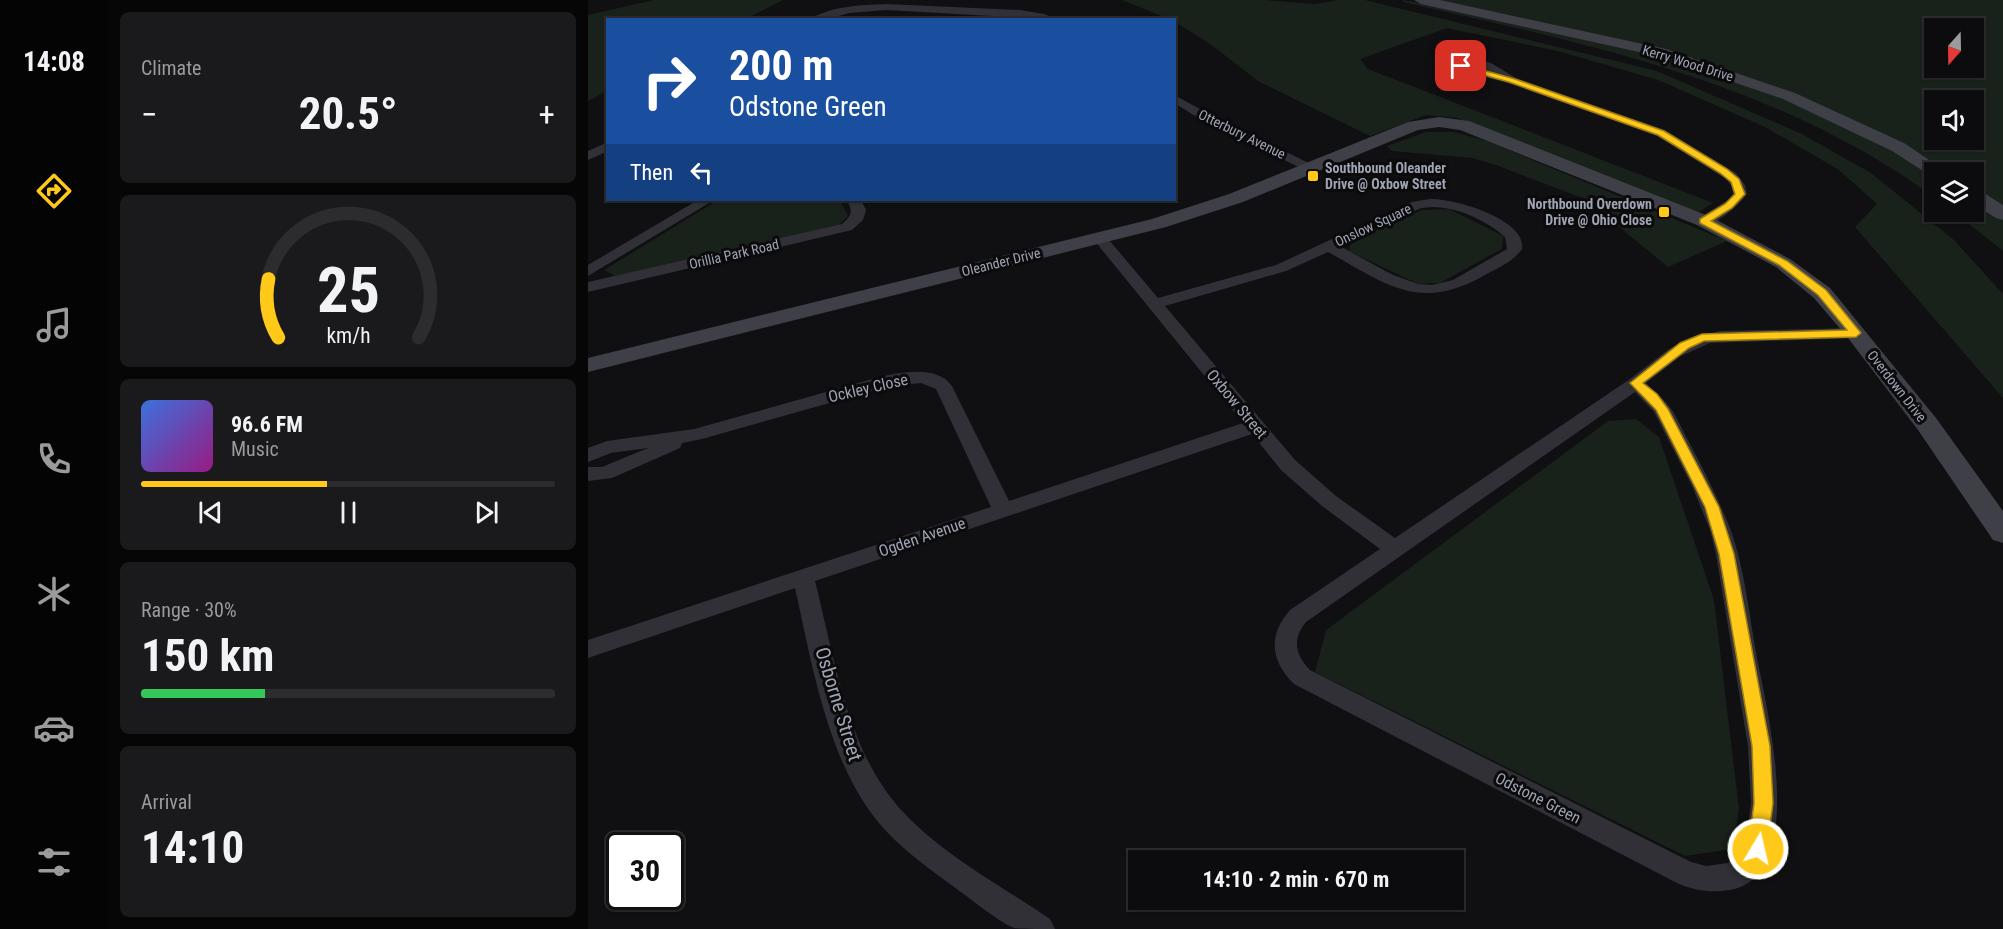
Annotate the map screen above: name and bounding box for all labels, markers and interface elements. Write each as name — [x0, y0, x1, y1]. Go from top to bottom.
north arrow — [1924, 18, 1984, 78]
map controls — [1924, 18, 1984, 222]
pin — [1435, 40, 1486, 91]
text: 200 m — [729, 41, 834, 90]
icon: right — [630, 42, 708, 120]
street label: Kerry Wood Drive — [1641, 42, 1736, 85]
text: 14:08 — [23, 46, 85, 78]
icon: arrive — [1444, 49, 1477, 82]
text: Climate — [141, 56, 201, 80]
text: 20.5° — [299, 87, 397, 140]
button: sound — [1924, 90, 1984, 150]
text: Odstone Green — [729, 91, 886, 123]
text: − — [141, 95, 158, 134]
text: + — [539, 95, 555, 134]
street label: Otterbury Avenue — [1196, 106, 1289, 162]
icon: left — [685, 156, 718, 189]
text: Then — [630, 160, 673, 185]
place label: Southbound Oleander Drive @ Oxbow Street — [1325, 160, 1446, 192]
button: layers — [1924, 162, 1984, 222]
marker: Southbound Oleander Drive @ Oxbow Street — [1306, 169, 1320, 183]
icon: directions — [33, 170, 75, 212]
place label: Northbound Overdown Drive @ Ohio Close — [1527, 196, 1652, 228]
street label: Onslow Square — [1332, 200, 1414, 250]
marker: Northbound Overdown Drive @ Ohio Close — [1657, 205, 1671, 219]
street label: Orillia Park Road — [688, 236, 780, 272]
street label: Oleander Drive — [960, 244, 1042, 280]
text: 25 — [316, 254, 380, 327]
icon: music — [33, 304, 75, 346]
text: km/h — [326, 324, 370, 349]
street label: Overdown Drive — [1864, 347, 1930, 425]
street label: Oxbow Street — [1203, 366, 1271, 443]
street label: Ockley Close — [826, 370, 910, 406]
text: 96.6 FM — [231, 412, 303, 437]
text: Music — [231, 437, 279, 461]
icon: phone — [33, 438, 75, 480]
icon: previous — [194, 496, 227, 529]
icon: pause — [332, 496, 365, 529]
icon: next — [470, 496, 503, 529]
street label: Ogden Avenue — [876, 513, 968, 561]
icon: climate — [33, 573, 75, 615]
text: Range · 30% — [141, 598, 237, 622]
text: 150 km — [141, 629, 274, 682]
street label: Osborne Street — [810, 644, 868, 764]
icon: car — [33, 707, 75, 749]
street label: Odstone Green — [1492, 768, 1584, 828]
text: Arrival — [141, 790, 192, 814]
position arrow — [1726, 817, 1790, 881]
text: 14:10 — [141, 821, 244, 874]
speed limit sign: 30 — [606, 832, 684, 910]
icon: filters — [33, 841, 75, 883]
text: 14:10 · 2 min · 670 m — [1203, 867, 1389, 892]

